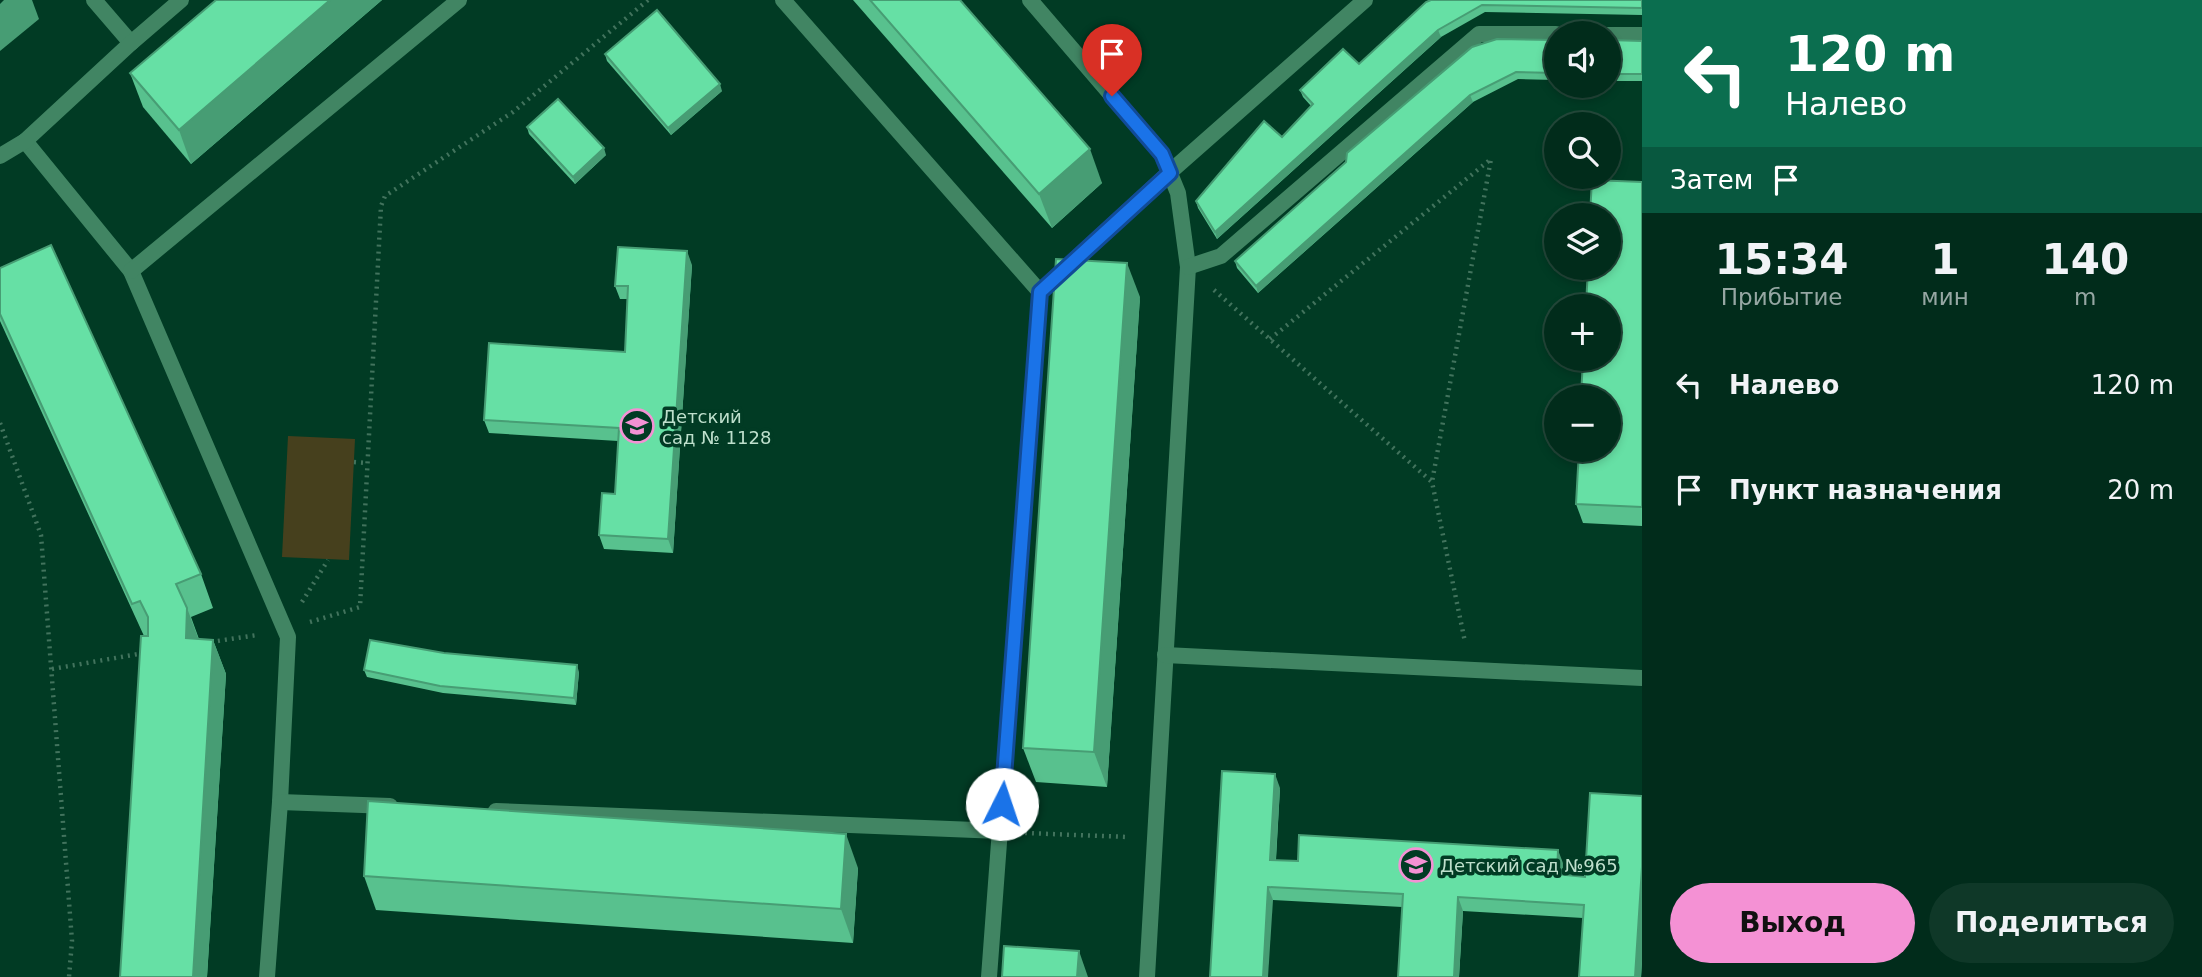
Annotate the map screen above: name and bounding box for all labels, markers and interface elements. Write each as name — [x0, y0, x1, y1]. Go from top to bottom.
map controls — [1544, 21, 1621, 462]
button: sound — [1544, 21, 1621, 98]
pin — [1082, 24, 1142, 96]
text: 120 m — [1785, 26, 1955, 83]
icon: left — [1670, 28, 1761, 119]
icon: arrive — [1093, 35, 1131, 73]
text: Налево — [1785, 85, 1907, 123]
button: search — [1544, 112, 1621, 189]
icon: arrive — [1767, 161, 1805, 199]
text: Затем — [1670, 165, 1753, 195]
button: layers — [1544, 203, 1621, 280]
text: 15:34 — [1715, 235, 1849, 284]
text: 1 — [1930, 235, 1960, 284]
text: 140 — [2041, 235, 2129, 284]
text: Прибытие — [1721, 284, 1843, 310]
text: мин — [1921, 284, 1969, 310]
text: m — [2074, 284, 2097, 310]
button: + — [1544, 294, 1621, 371]
icon: left — [1670, 366, 1708, 404]
text: Налево — [1729, 370, 1839, 400]
text: 120 m — [2091, 370, 2174, 400]
button: − — [1544, 385, 1621, 462]
place label: Детский сад № 1128 — [662, 406, 771, 448]
school or university icon: Детский сад № 1128 — [618, 407, 656, 445]
icon: arrive — [1670, 471, 1708, 509]
text: Пункт назначения — [1729, 475, 2002, 505]
text: 20 m — [2107, 475, 2174, 505]
position arrow — [965, 767, 1039, 841]
school or university icon: Детский сад №965 — [1397, 846, 1435, 884]
place label: Детский сад №965 — [1440, 855, 1618, 876]
button: Выход — [1670, 883, 1915, 963]
button: Поделиться — [1929, 883, 2174, 963]

